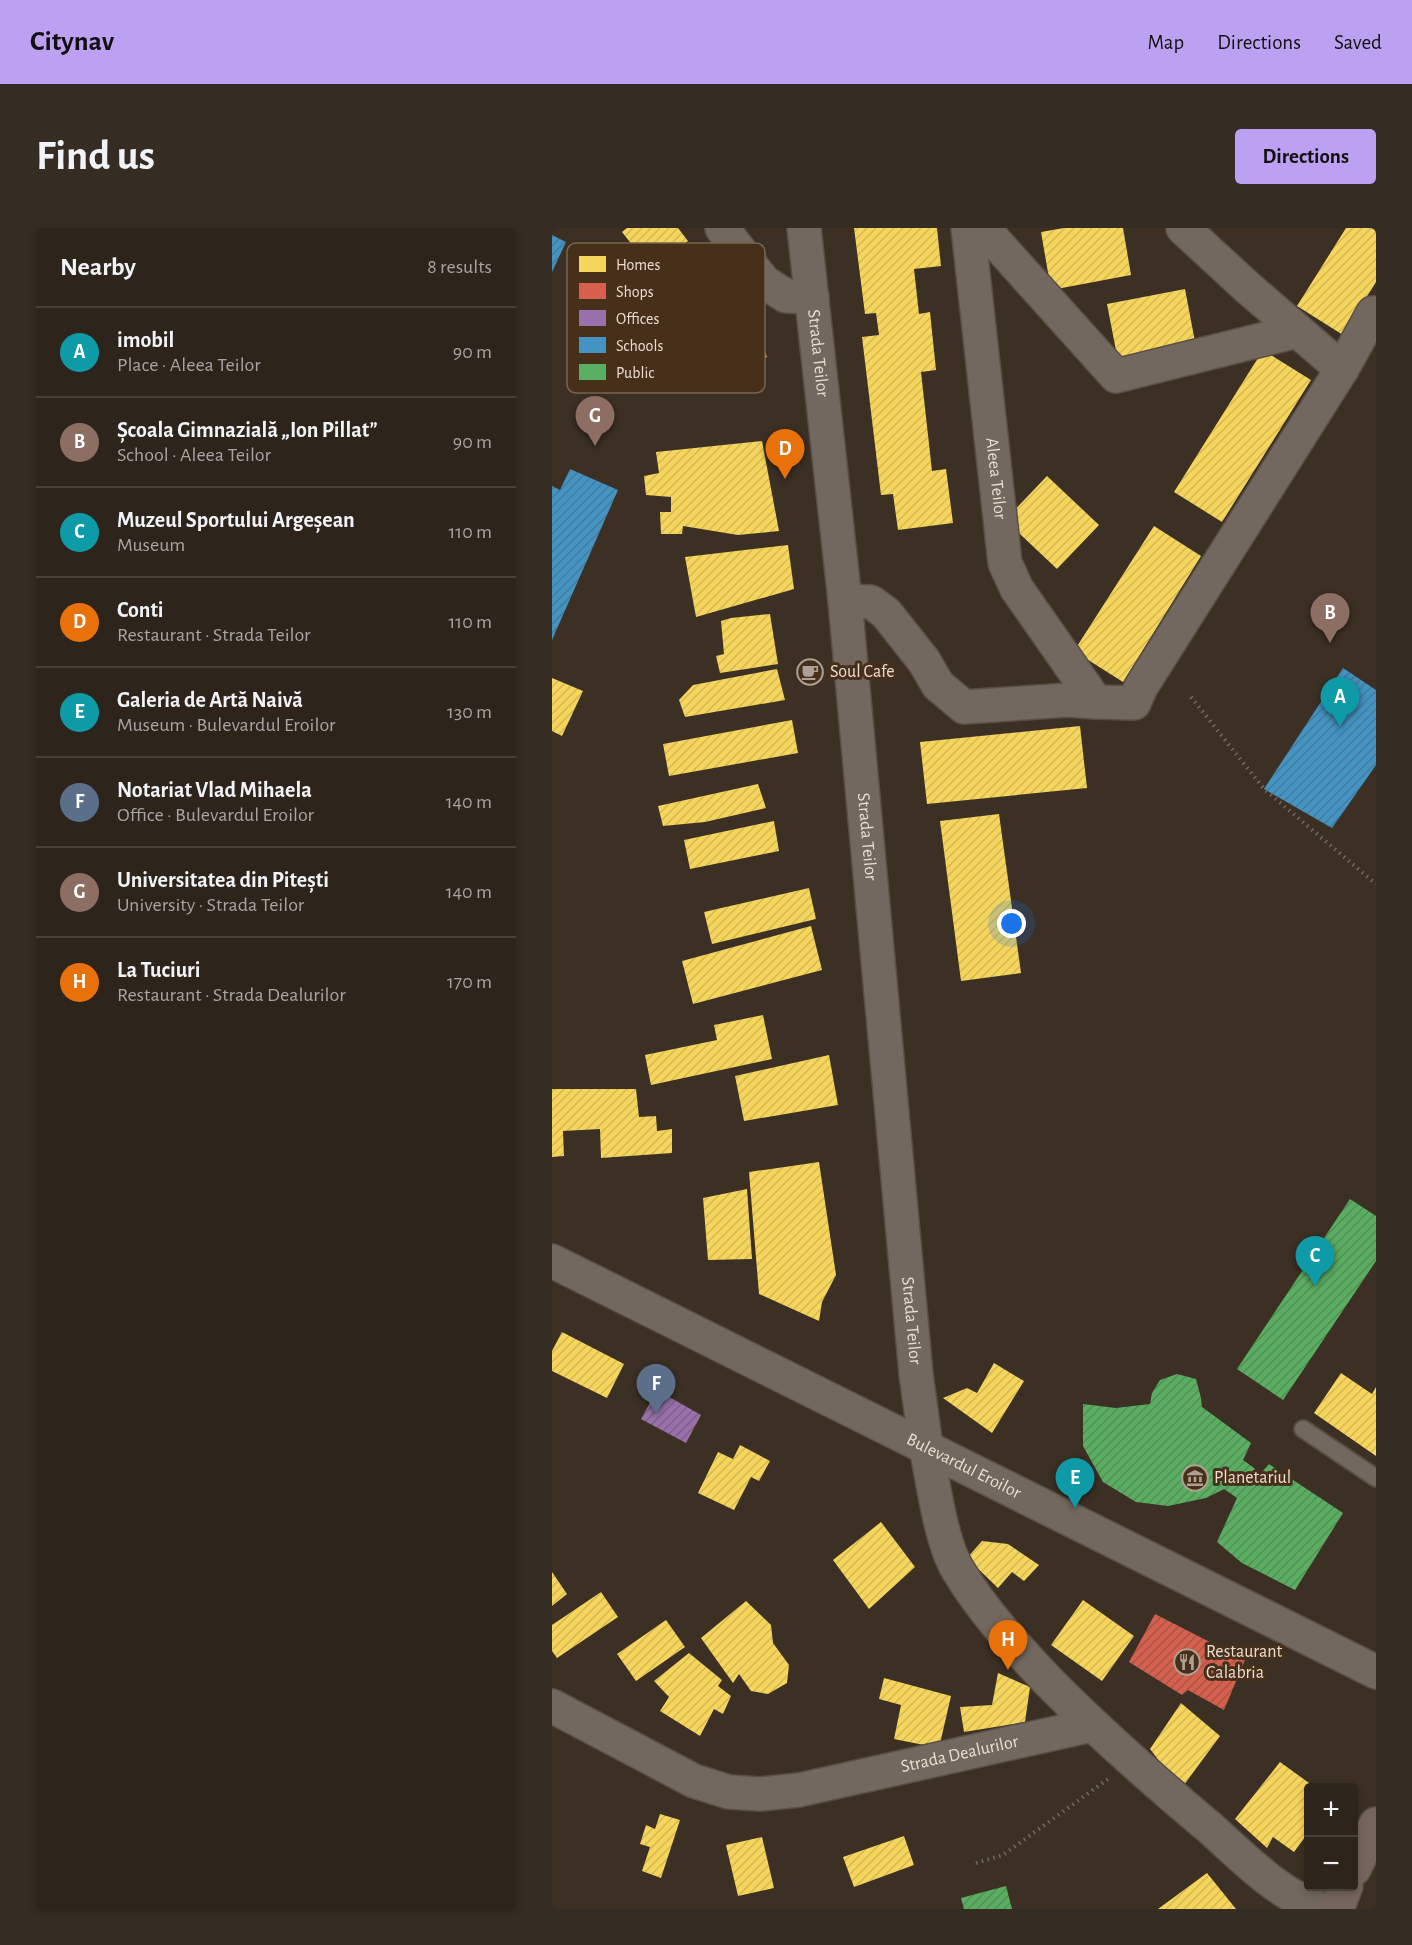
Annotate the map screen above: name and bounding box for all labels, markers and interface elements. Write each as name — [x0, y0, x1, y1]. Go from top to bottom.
text: Citynav — [30, 28, 114, 56]
text: Map — [1148, 32, 1184, 53]
text: Directions — [1217, 32, 1301, 53]
text: Saved — [1334, 32, 1382, 53]
button: Directions — [1235, 129, 1376, 184]
text: Find us — [36, 135, 155, 177]
legend — [567, 243, 765, 393]
text: Nearby — [60, 254, 136, 280]
text: 8 results — [427, 257, 492, 277]
text: Homes — [616, 257, 660, 273]
text: Shops — [616, 284, 654, 300]
street label: Strada Teilor — [804, 308, 832, 398]
text: Offices — [616, 311, 659, 327]
text: imobil — [117, 329, 174, 351]
text: Schools — [616, 338, 663, 354]
text: A — [74, 342, 86, 362]
text: 90 m — [453, 342, 492, 362]
text: Place · Aleea Teilor — [117, 355, 261, 375]
text: Public — [616, 365, 654, 381]
pin: G — [576, 396, 615, 446]
text: Școala Gimnazială „Ion Pillat” — [117, 419, 377, 441]
pin: D — [766, 430, 804, 479]
text: B — [74, 432, 85, 452]
text: 90 m — [453, 432, 492, 452]
street label: Aleea Teilor — [982, 437, 1009, 520]
text: School · Aleea Teilor — [117, 445, 271, 465]
text: Muzeul Sportului Argeșean — [117, 509, 355, 531]
text: C — [74, 522, 85, 542]
text: 110 m — [448, 522, 492, 542]
text: Museum — [117, 535, 185, 555]
pin: B — [1310, 594, 1350, 643]
text: Conti — [117, 599, 164, 621]
text: D — [73, 612, 86, 632]
text: 110 m — [448, 612, 492, 632]
text: Restaurant · Strada Teilor — [117, 625, 311, 645]
cafe icon: Soul Cafe — [795, 657, 825, 687]
place label: Soul Cafe — [830, 663, 895, 681]
pin: A — [1320, 678, 1360, 727]
text: Galeria de Artă Naivă — [117, 689, 303, 711]
text: E — [74, 702, 85, 722]
text: 130 m — [447, 702, 492, 722]
text: Museum · Bulevardul Eroilor — [117, 715, 335, 735]
text: Notariat Vlad Mihaela — [117, 779, 312, 801]
text: F — [75, 792, 84, 812]
text: 140 m — [446, 792, 492, 812]
street label: Strada Teilor — [854, 792, 880, 882]
text: Office · Bulevardul Eroilor — [117, 805, 314, 825]
text: Universitatea din Pitești — [117, 869, 329, 891]
text: G — [74, 882, 85, 902]
text: 140 m — [446, 882, 492, 902]
text: University · Strada Teilor — [117, 895, 304, 915]
your location — [997, 909, 1026, 938]
text: La Tuciuri — [117, 959, 200, 981]
text: H — [73, 972, 86, 992]
text: 170 m — [447, 972, 492, 992]
text: Restaurant · Strada Dealurilor — [117, 985, 346, 1005]
pin: C — [1296, 1236, 1335, 1286]
street label: Strada Teilor — [898, 1276, 924, 1366]
pin: F — [636, 1364, 676, 1414]
street label: Bulevardul Eroilor — [904, 1430, 1024, 1502]
pin: E — [1056, 1458, 1094, 1508]
museum icon: Planetariul — [1180, 1463, 1210, 1493]
place label: Planetariul — [1214, 1469, 1291, 1487]
pin: H — [988, 1620, 1028, 1670]
place label: Restaurant Calabria — [1206, 1643, 1282, 1682]
restaurant icon: Restaurant Calabria — [1172, 1647, 1202, 1677]
street label: Strada Dealurilor — [899, 1733, 1020, 1776]
map controls — [1304, 1783, 1358, 1891]
button: + — [1304, 1783, 1358, 1837]
button: − — [1304, 1837, 1358, 1891]

